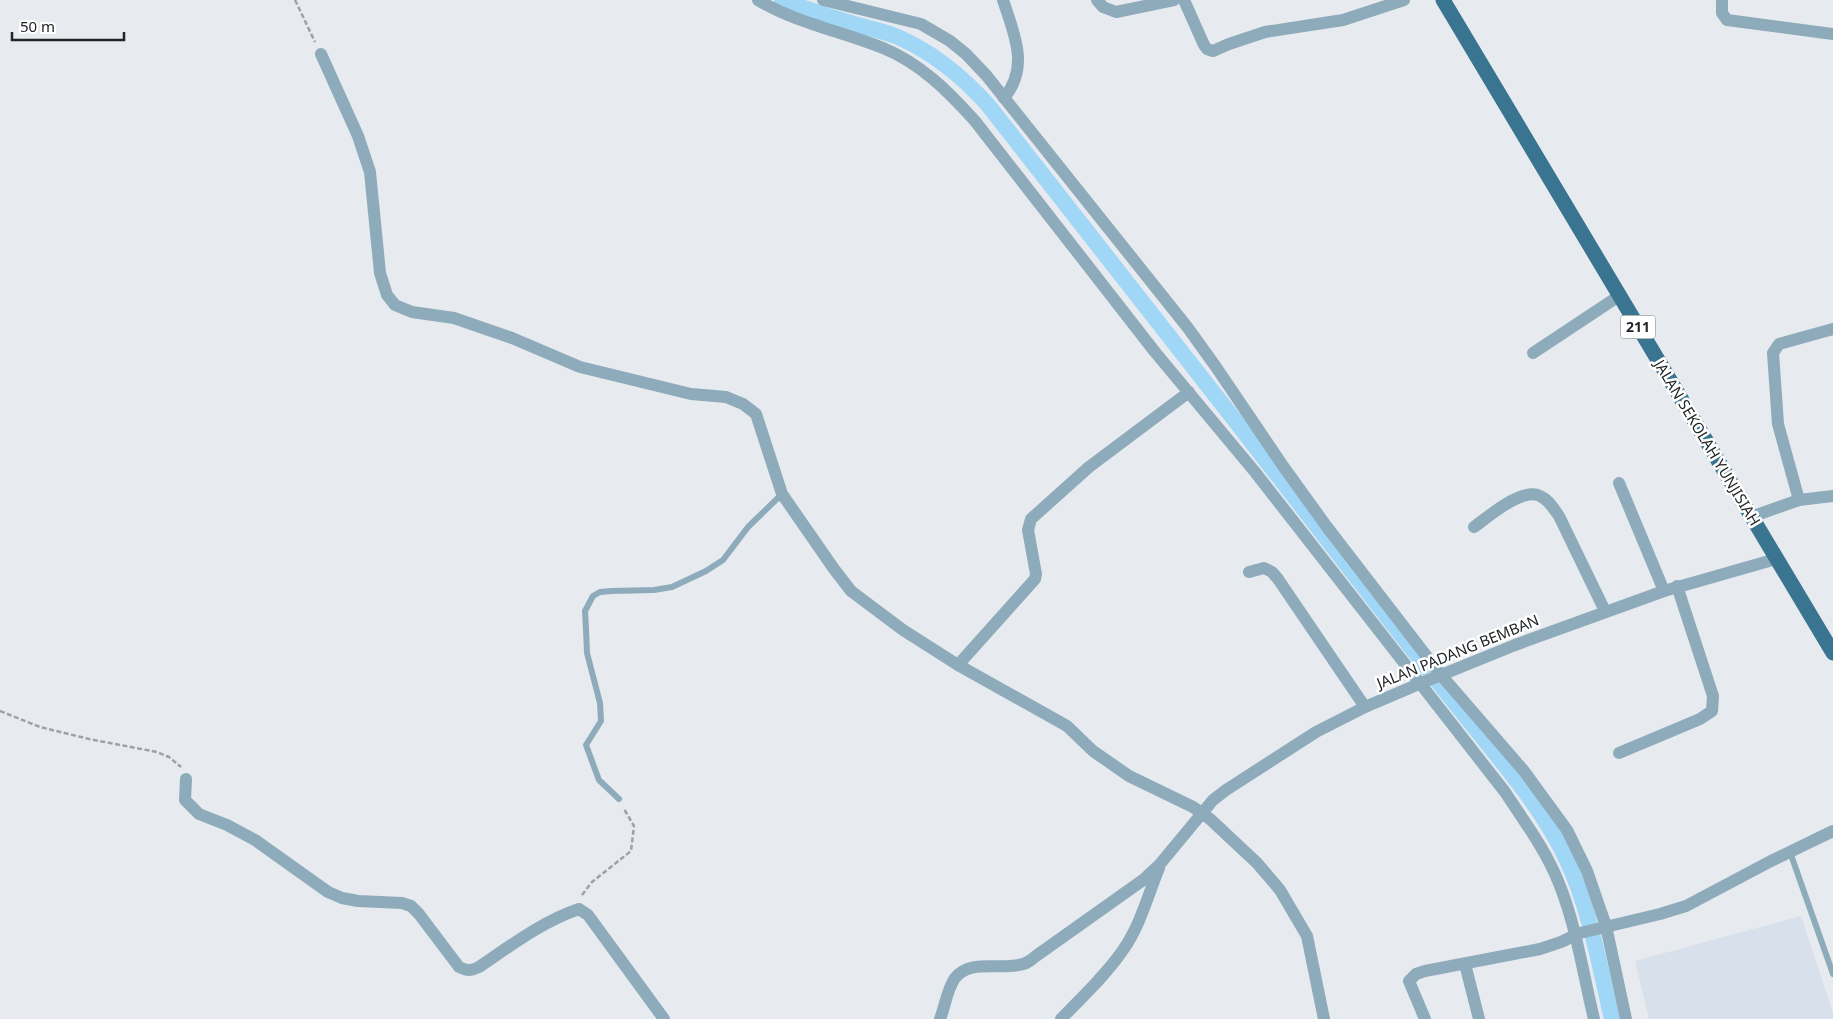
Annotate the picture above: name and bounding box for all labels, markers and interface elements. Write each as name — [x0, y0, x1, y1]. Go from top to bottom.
scale bar — [12, 10, 125, 42]
text: 50 m — [20, 16, 55, 36]
road number: 211 — [1620, 316, 1656, 338]
street label: JALAN SEKOLAH YUNJISIAH — [1649, 354, 1765, 529]
street label: JALAN PADANG BEMBAN — [1372, 609, 1542, 694]

